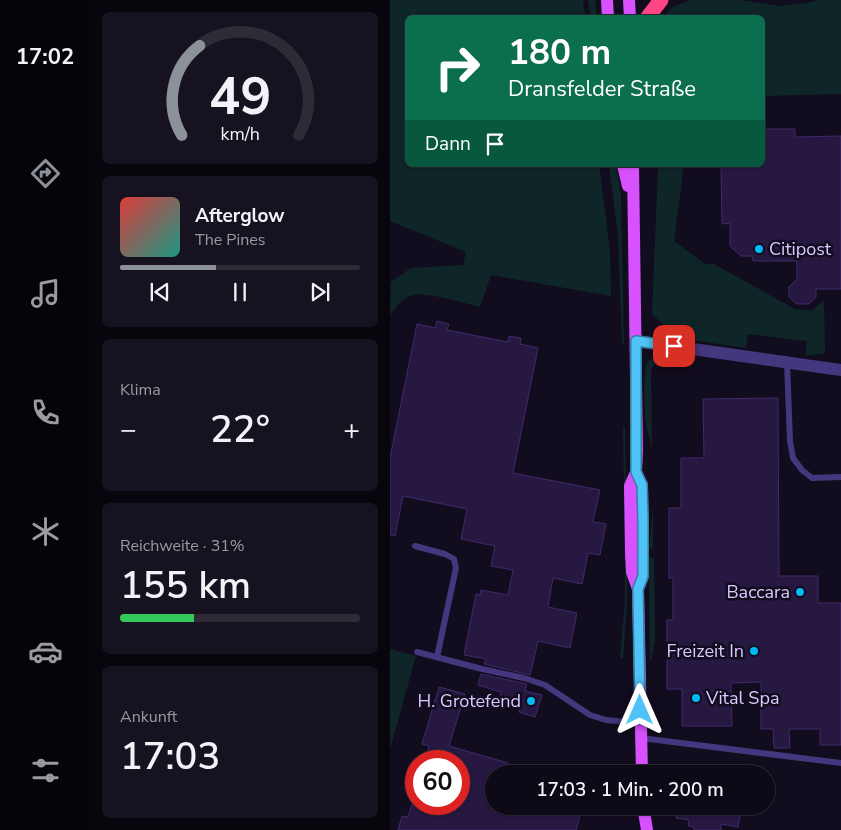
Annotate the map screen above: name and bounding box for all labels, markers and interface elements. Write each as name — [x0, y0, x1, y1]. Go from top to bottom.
text: 180 m — [508, 29, 611, 76]
icon: right — [425, 35, 490, 100]
text: 17:02 — [16, 42, 74, 72]
text: 49 — [209, 61, 271, 132]
text: Dransfelder Straße — [508, 74, 696, 104]
text: km/h — [220, 122, 260, 146]
icon: arrive — [481, 130, 509, 158]
text: Dann — [425, 131, 471, 157]
icon: directions — [28, 156, 63, 191]
text: Afterglow — [195, 203, 285, 229]
text: The Pines — [195, 229, 265, 251]
place label: Citipost — [769, 237, 832, 261]
marker: Citipost — [753, 243, 765, 255]
icon: music — [28, 276, 63, 311]
icon: previous — [146, 278, 174, 306]
icon: pause — [226, 278, 254, 306]
icon: next — [306, 278, 334, 306]
pin — [653, 325, 695, 367]
icon: arrive — [660, 332, 688, 360]
text: Klima — [120, 379, 161, 401]
icon: phone — [28, 395, 63, 430]
text: 22° — [210, 404, 270, 455]
text: − — [120, 411, 137, 449]
text: + — [343, 411, 360, 449]
icon: climate — [28, 514, 63, 549]
text: Reichweite · 31% — [120, 535, 245, 557]
text: 155 km — [120, 560, 251, 611]
place label: Baccara — [726, 580, 790, 604]
marker: Baccara — [794, 586, 806, 598]
icon: car — [28, 634, 63, 669]
place label: Freizeit In — [667, 639, 744, 663]
marker: Freizeit In — [748, 645, 760, 657]
position arrow — [613, 683, 665, 735]
place label: Vital Spa — [705, 686, 779, 710]
place label: H. Grotefend — [417, 689, 521, 713]
marker: Vital Spa — [690, 692, 702, 704]
marker: H. Grotefend — [525, 695, 537, 707]
text: Ankunft — [120, 706, 177, 728]
text: 17:03 — [120, 731, 220, 782]
speed limit sign: 60 — [405, 750, 470, 815]
icon: filters — [28, 753, 63, 788]
text: 17:03 · 1 Min. · 200 m — [536, 777, 724, 803]

